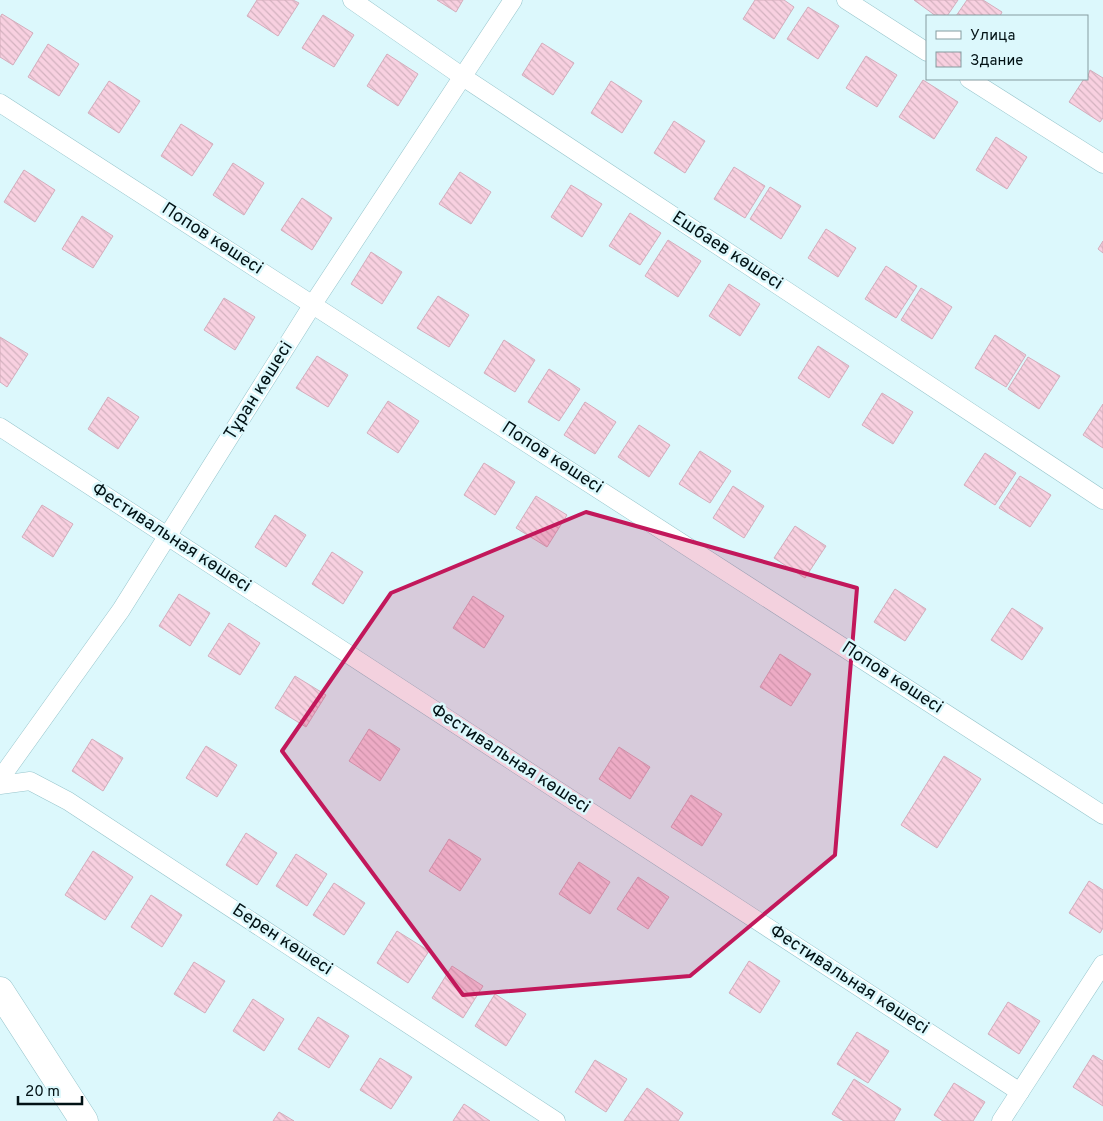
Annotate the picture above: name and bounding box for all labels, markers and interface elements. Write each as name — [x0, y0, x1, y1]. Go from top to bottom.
legend — [926, 15, 1088, 80]
text: Улица — [970, 27, 1015, 46]
text: Здание — [970, 52, 1023, 71]
street label: Попов көшесі — [157, 198, 267, 280]
street label: Ешбаев көшесі — [667, 207, 787, 295]
street label: Тұран көшесі — [219, 337, 299, 445]
street label: Попов көшесі — [497, 417, 607, 499]
street label: Фестивальная көшесі — [87, 478, 255, 598]
street label: Попов көшесі — [837, 637, 947, 719]
street label: Фестивальная көшесі — [426, 699, 594, 819]
street label: Берен көшесі — [227, 899, 337, 981]
street label: Фестивальная көшесі — [765, 920, 933, 1040]
scale bar — [18, 1074, 81, 1106]
text: 20 m — [25, 1083, 60, 1102]

